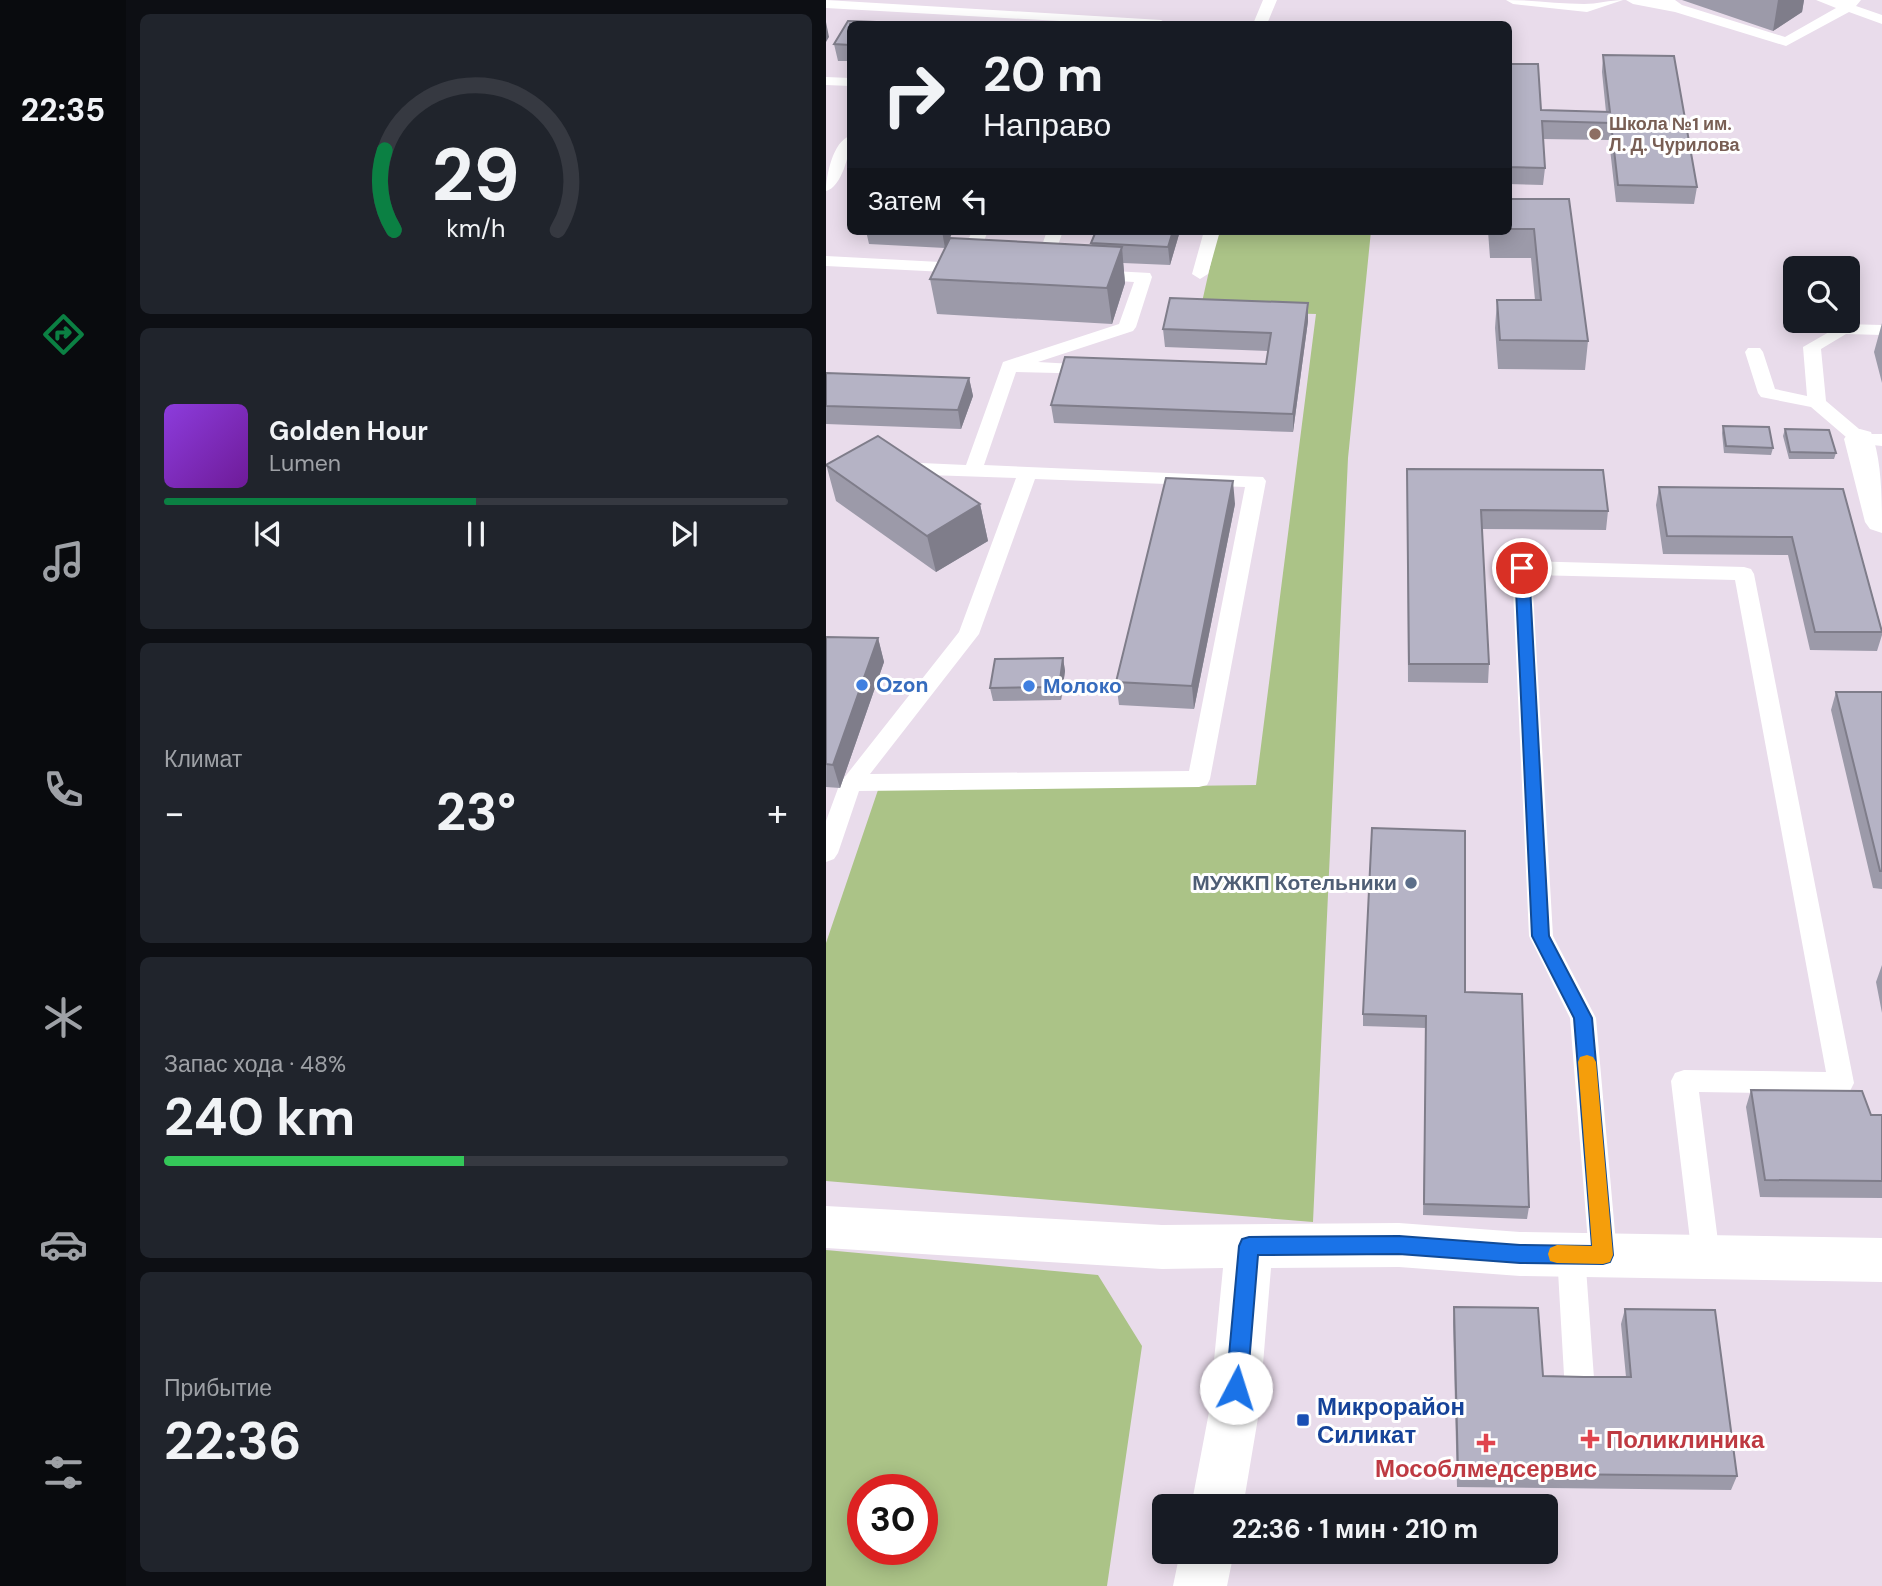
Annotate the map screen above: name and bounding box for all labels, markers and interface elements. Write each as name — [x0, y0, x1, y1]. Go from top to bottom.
text: 20 m — [983, 42, 1103, 106]
icon: right — [868, 49, 959, 140]
text: 22:35 — [21, 89, 105, 131]
text: Направо — [983, 104, 1111, 146]
place label: Школа №1 им. Л. Д. Чурилова — [1609, 112, 1740, 157]
marker: Школа №1 им. Л. Д. Чурилова — [1587, 126, 1603, 142]
text: 29 — [432, 129, 520, 224]
icon: left — [956, 182, 994, 220]
text: Затем — [868, 184, 942, 218]
text: km/h — [446, 212, 506, 245]
map controls — [1783, 256, 1860, 333]
button: search — [1783, 256, 1860, 333]
icon: directions — [39, 310, 88, 359]
text: Golden Hour — [269, 414, 428, 448]
text: Lumen — [269, 448, 341, 478]
icon: previous — [249, 515, 287, 553]
icon: pause — [457, 515, 495, 553]
icon: next — [665, 515, 703, 553]
icon: music — [39, 537, 88, 586]
pin — [1492, 538, 1552, 598]
icon: arrive — [1503, 549, 1541, 587]
place label: Ozon — [876, 671, 929, 699]
place label: Молоко — [1043, 672, 1122, 700]
marker: Ozon — [854, 677, 870, 693]
marker: Молоко — [1021, 678, 1037, 694]
text: Климат — [164, 744, 242, 774]
icon: phone — [39, 765, 88, 814]
text: 23° — [436, 778, 516, 846]
text: − — [164, 788, 185, 838]
text: + — [767, 788, 788, 838]
place label: МУЖКП Котельники — [1192, 869, 1397, 897]
marker: МУЖКП Котельники — [1403, 875, 1419, 891]
icon: climate — [39, 993, 88, 1042]
text: Запас хода · 48% — [164, 1049, 346, 1079]
text: 240 km — [164, 1083, 355, 1151]
icon: car — [39, 1220, 88, 1269]
position arrow — [1199, 1351, 1273, 1425]
text: Прибытие — [164, 1373, 272, 1403]
place label: Микрорайон Силикат — [1317, 1391, 1465, 1450]
text: 22:36 — [164, 1407, 302, 1475]
marker: Микрорайон Силикат — [1295, 1412, 1311, 1428]
place label: Поликлиника — [1606, 1424, 1765, 1455]
marker: Поликлиника — [1580, 1429, 1600, 1449]
marker: Мособлмедсервис — [1478, 1435, 1494, 1451]
icon: filters — [39, 1448, 88, 1497]
place label: Мособлмедсервис — [1375, 1453, 1597, 1484]
speed limit sign: 30 — [847, 1474, 938, 1565]
text: 22:36 · 1 мин · 210 m — [1232, 1512, 1478, 1546]

